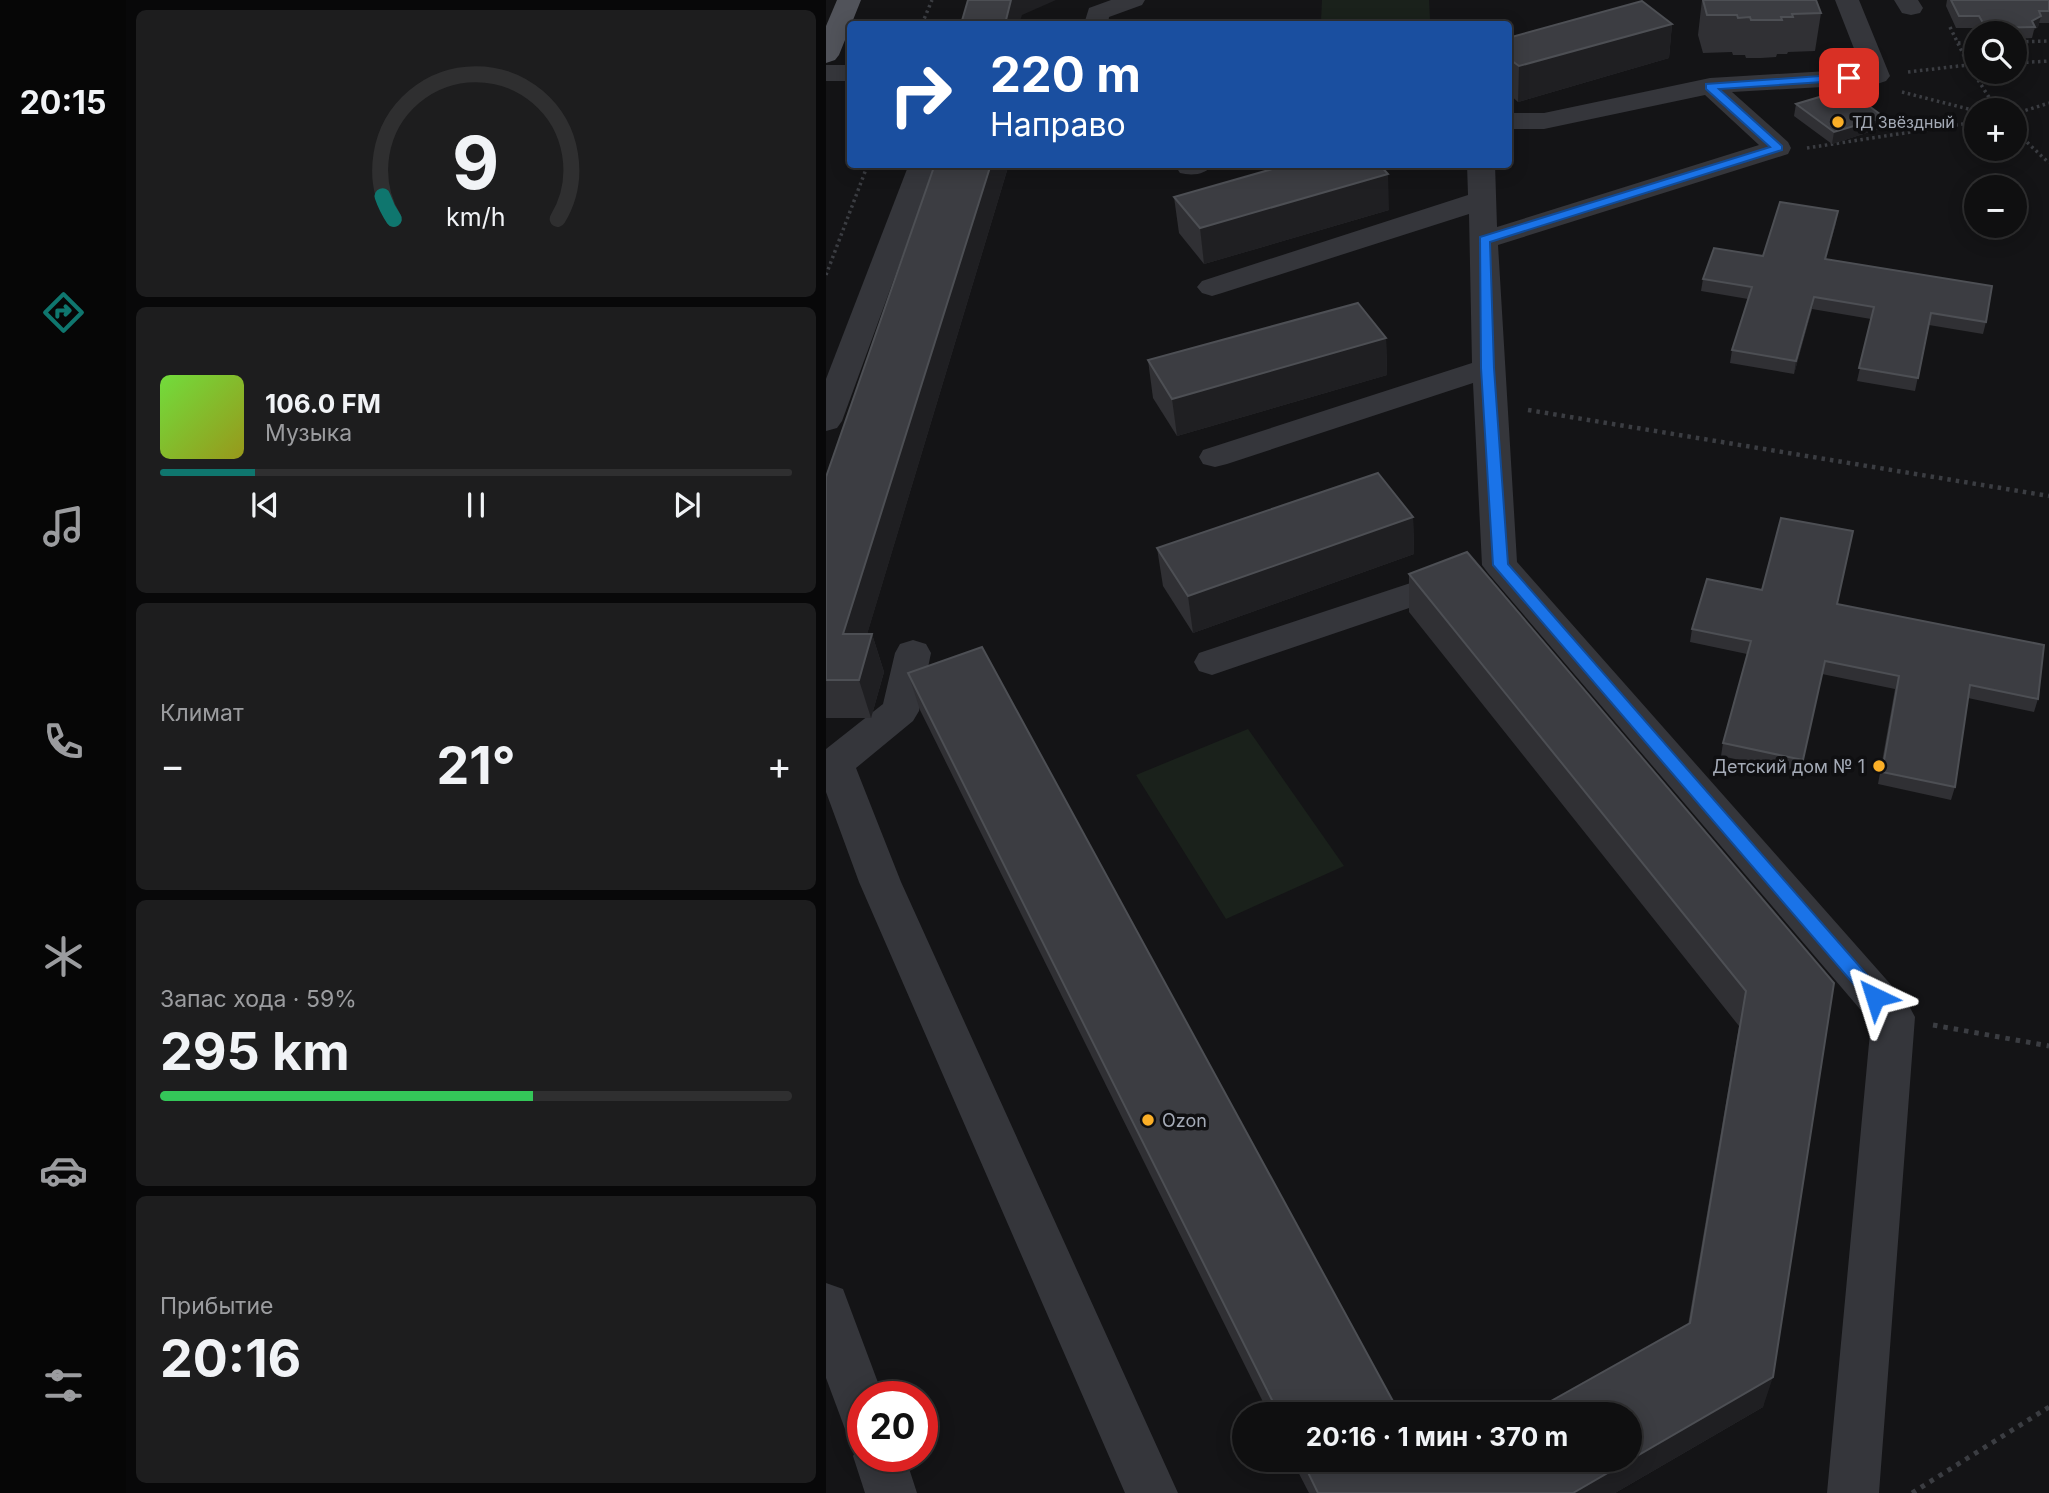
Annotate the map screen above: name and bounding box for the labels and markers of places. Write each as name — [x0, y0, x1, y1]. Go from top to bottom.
pin — [1819, 48, 1879, 108]
place label: ТД Звёздный — [1852, 112, 1955, 132]
marker: ТД Звёздный — [1830, 114, 1846, 130]
place label: Детский дом № 1 — [1712, 756, 1865, 777]
marker: Детский дом № 1 — [1871, 758, 1887, 774]
place label: Ozon — [1162, 1110, 1207, 1131]
marker: Ozon — [1140, 1112, 1156, 1128]

